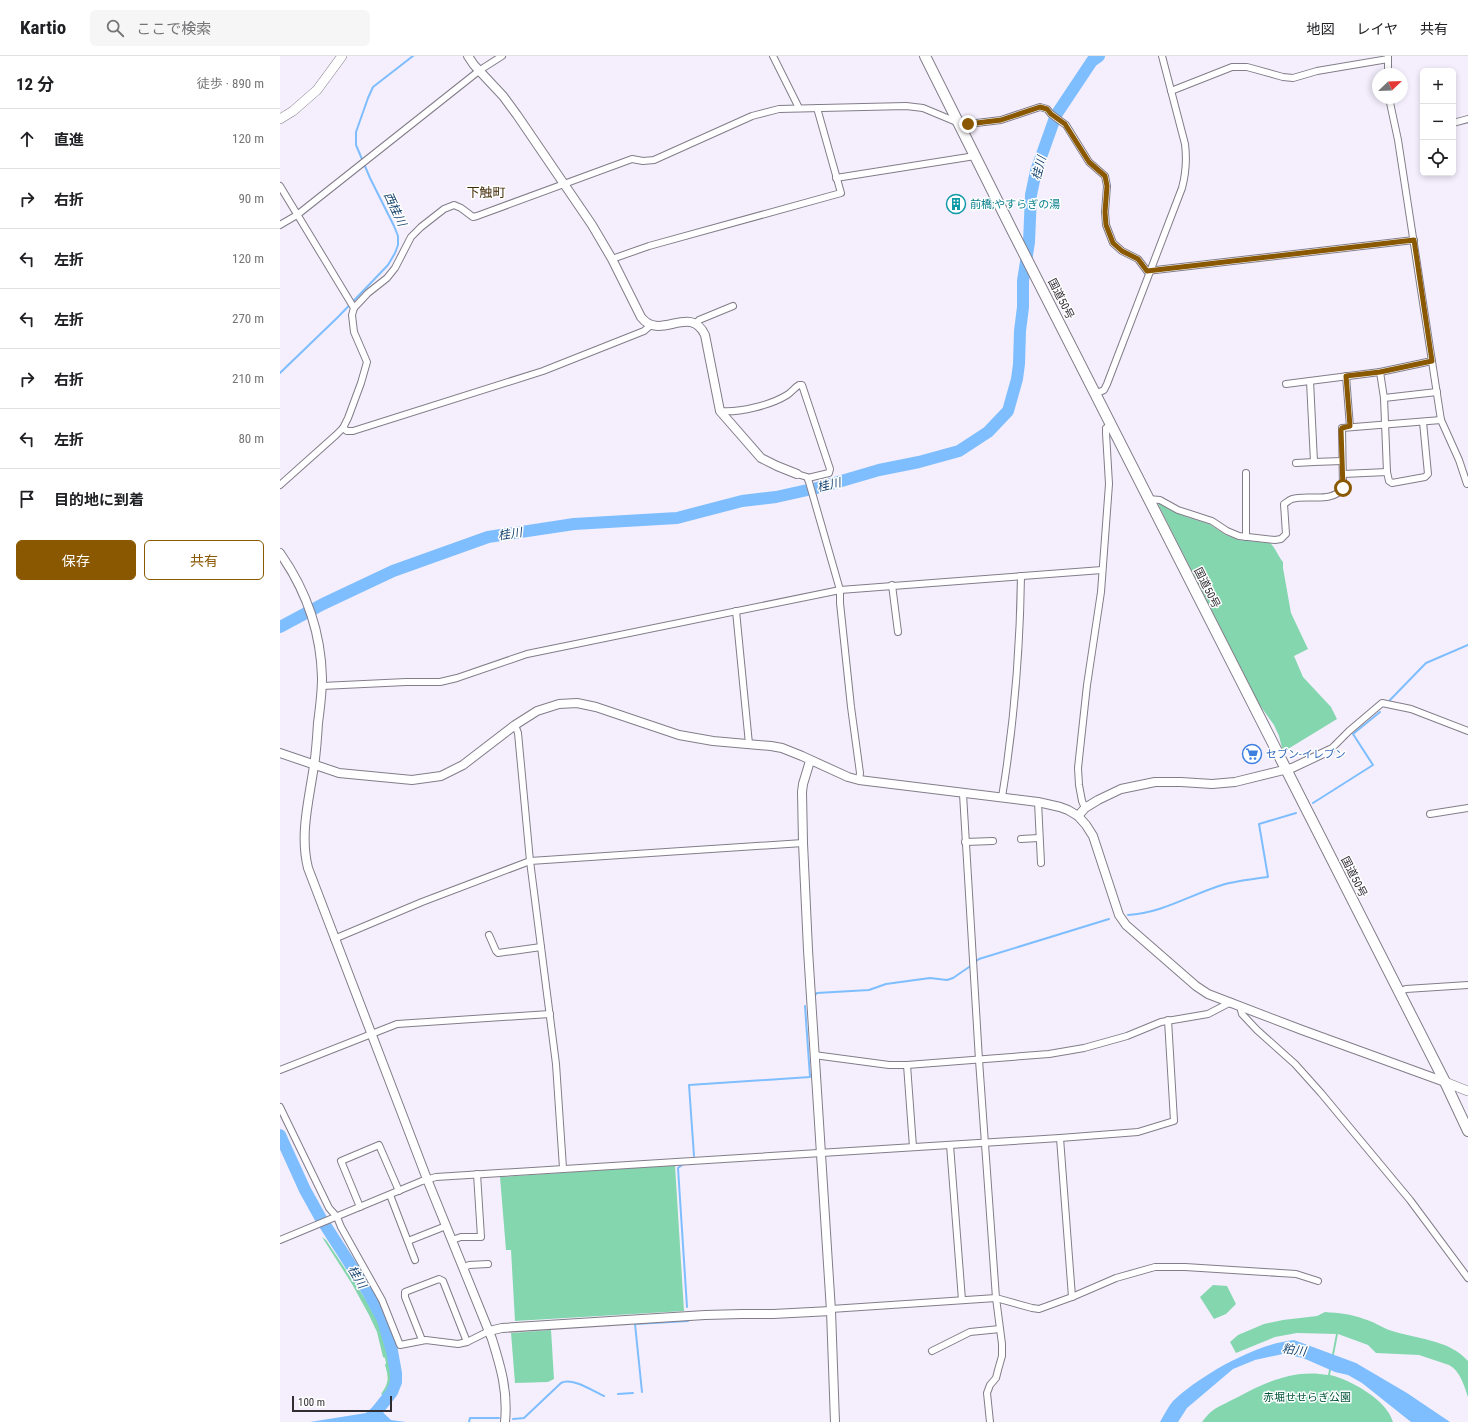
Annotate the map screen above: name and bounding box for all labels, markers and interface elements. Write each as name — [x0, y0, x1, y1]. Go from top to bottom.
search box — [90, 10, 370, 46]
text: Kartio — [20, 16, 66, 39]
icon: search — [104, 17, 126, 39]
text: ここで検索 — [136, 20, 211, 38]
text: 地図 — [1306, 21, 1334, 37]
text: レイヤ — [1356, 21, 1398, 37]
text: 共有 — [1420, 21, 1448, 37]
north arrow — [1372, 68, 1408, 104]
map controls — [1420, 68, 1456, 176]
button: + — [1420, 68, 1456, 104]
text: 12 分 — [16, 74, 54, 94]
text: 徒歩 · 890 m — [197, 76, 264, 91]
button: − — [1420, 104, 1456, 140]
route end — [959, 115, 977, 133]
icon: ahead — [16, 128, 38, 150]
text: 直進 — [54, 131, 84, 149]
text: 120 m — [232, 131, 264, 146]
button: locate — [1420, 140, 1456, 176]
water label: 桂川 — [1029, 153, 1049, 181]
district label: 下触町 — [466, 185, 506, 200]
icon: right — [16, 188, 38, 210]
water label: 西桂川 — [381, 190, 410, 230]
text: 右折 — [54, 191, 84, 209]
text: 90 m — [238, 191, 264, 206]
building icon: 前橋;やすらぎの湯 — [945, 193, 967, 215]
place label: 前橋;やすらぎの湯 — [970, 198, 1060, 211]
icon: left — [16, 248, 38, 270]
text: 左折 — [54, 251, 84, 269]
text: 120 m — [232, 251, 264, 266]
street label: 国道50号 — [1045, 277, 1077, 321]
icon: left — [16, 308, 38, 330]
text: 左折 — [54, 311, 84, 329]
text: 270 m — [232, 311, 264, 326]
icon: right — [16, 368, 38, 390]
text: 右折 — [54, 371, 84, 389]
text: 210 m — [232, 371, 264, 386]
icon: left — [16, 428, 38, 450]
text: 左折 — [54, 431, 84, 449]
text: 80 m — [238, 431, 264, 446]
water label: 桂川 — [816, 475, 844, 495]
route start — [1334, 479, 1352, 497]
icon: arrive — [16, 488, 38, 510]
text: 目的地に到着 — [54, 491, 144, 509]
water label: 桂川 — [497, 525, 525, 543]
button: 保存 — [16, 540, 136, 580]
button: 共有 — [144, 540, 264, 580]
street label: 国道50号 — [1191, 566, 1223, 610]
supermarket icon: セブン-イレブン — [1241, 743, 1263, 765]
place label: セブン-イレブン — [1266, 748, 1346, 761]
street label: 国道50号 — [1338, 855, 1370, 899]
water label: 桂川 — [345, 1263, 370, 1293]
water label: 粕川 — [1281, 1341, 1309, 1359]
park label: 赤堀せせらぎ公園 — [1263, 1391, 1351, 1404]
scale bar — [292, 1394, 392, 1413]
text: 100 m — [298, 1396, 325, 1409]

